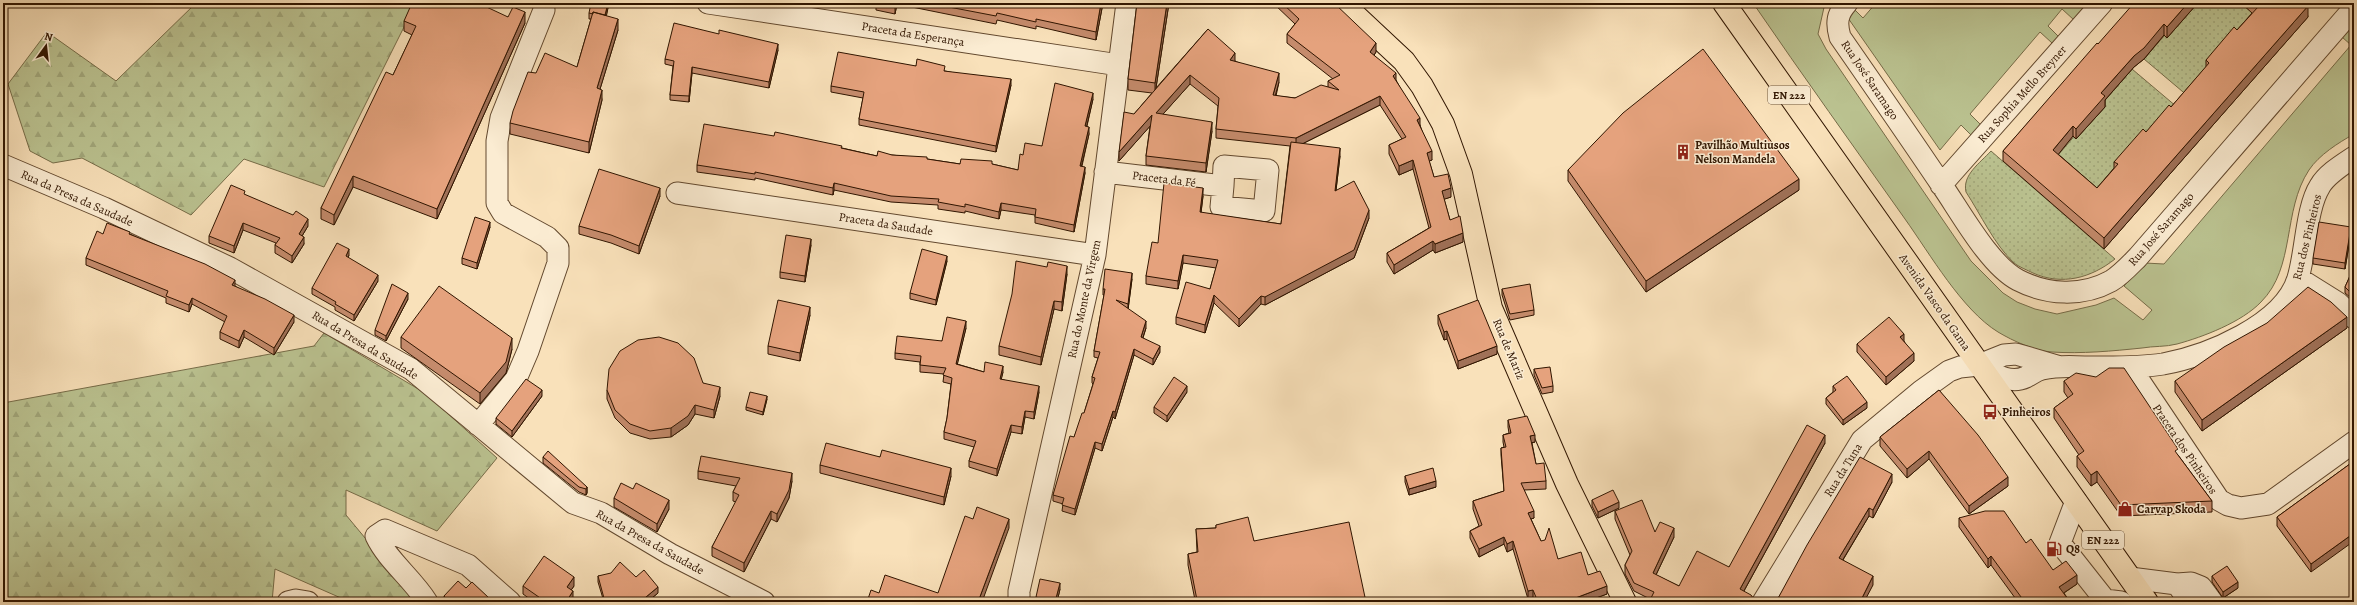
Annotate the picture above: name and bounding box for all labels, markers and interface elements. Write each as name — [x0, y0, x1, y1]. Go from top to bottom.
street label: Praceta da Esperança — [860, 18, 966, 50]
north arrow — [26, 26, 66, 66]
text: N — [43, 29, 54, 45]
street label: Rua José Saramago — [1837, 37, 1903, 123]
street label: Rua Sophia Mello Breyner — [1974, 42, 2070, 146]
road number: EN 222 — [1768, 86, 1810, 104]
place label: Pavilhão Multiusos Nelson Mandela — [1695, 137, 1790, 167]
building icon: Pavilhão Multiusos Nelson Mandela — [1674, 143, 1692, 161]
street label: Rua da Presa da Saudade — [18, 166, 136, 230]
street label: Praceta da Fé — [1131, 167, 1197, 191]
street label: Rua José Saramago — [2125, 189, 2197, 269]
street label: Rua dos Pinheiros — [2289, 192, 2325, 282]
street label: Praceta da Saudade — [838, 209, 934, 239]
street label: Rua do Monte da Virgem — [1064, 238, 1104, 360]
street label: Avenida Vasco da Gama — [1895, 249, 1975, 354]
street label: Rua da Presa da Saudade — [309, 307, 421, 383]
street label: Rua de Mariz — [1489, 316, 1529, 382]
street label: Praceta dos Pinheiros — [2149, 401, 2221, 497]
bus stop icon: Pinheiros — [1981, 403, 1999, 421]
place label: Pinheiros — [2002, 404, 2051, 420]
street label: Rua da Tuna — [1820, 440, 1866, 500]
shop icon: Carvap Skoda — [2116, 500, 2134, 518]
place label: Carvap Skoda — [2137, 501, 2206, 517]
street label: Rua da Presa da Saudade — [593, 506, 707, 578]
road number: EN 222 — [2082, 531, 2124, 549]
fuel station icon: Q8 — [2045, 540, 2063, 558]
place label: Q8 — [2066, 541, 2080, 557]

